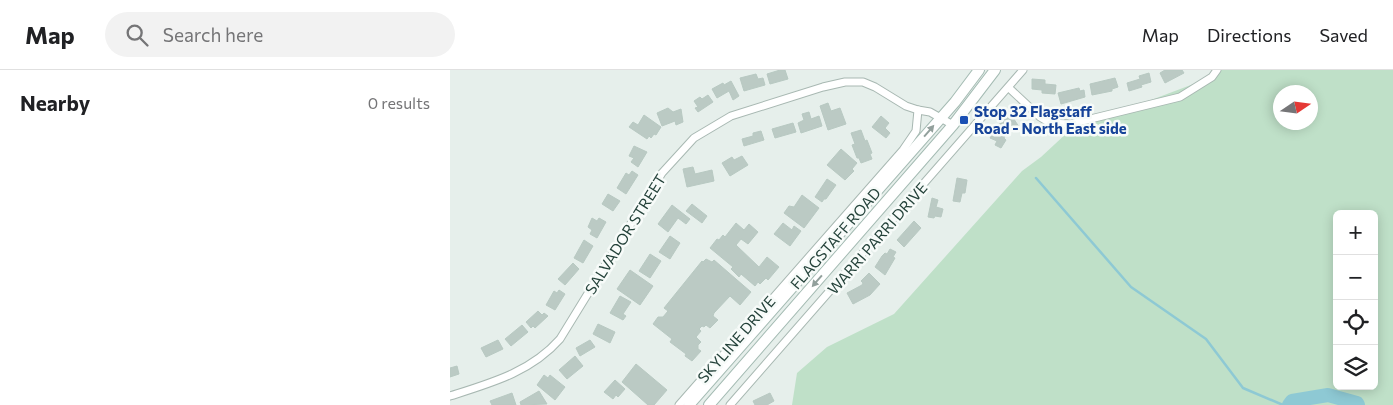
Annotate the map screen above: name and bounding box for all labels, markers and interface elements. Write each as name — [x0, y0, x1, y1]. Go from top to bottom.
search box — [105, 12, 455, 57]
text: Map — [25, 20, 75, 49]
icon: search — [123, 21, 151, 49]
text: Search here — [163, 23, 263, 46]
text: Map — [1142, 24, 1179, 46]
text: Directions — [1207, 24, 1291, 46]
text: Saved — [1319, 24, 1368, 46]
north arrow — [1273, 85, 1318, 130]
text: Nearby — [20, 90, 90, 115]
text: 0 results — [368, 93, 430, 112]
place label: Stop 32 Flagstaff Road - North East side — [974, 102, 1127, 137]
marker: Stop 32 Flagstaff Road - North East side — [958, 114, 970, 126]
one-way arrow — [923, 126, 935, 138]
street label: SALVADOR STREET — [581, 170, 669, 297]
street label: WARRI PARRI DRIVE — [824, 178, 931, 298]
street label: FLAGSTAFF ROAD — [786, 184, 884, 292]
map controls — [1333, 210, 1378, 390]
button: + — [1333, 210, 1378, 255]
button: − — [1333, 255, 1378, 300]
one-way arrow — [812, 274, 823, 287]
street label: SKYLINE DRIVE — [693, 292, 779, 386]
button: locate — [1333, 300, 1378, 345]
button: layers — [1333, 345, 1378, 390]

